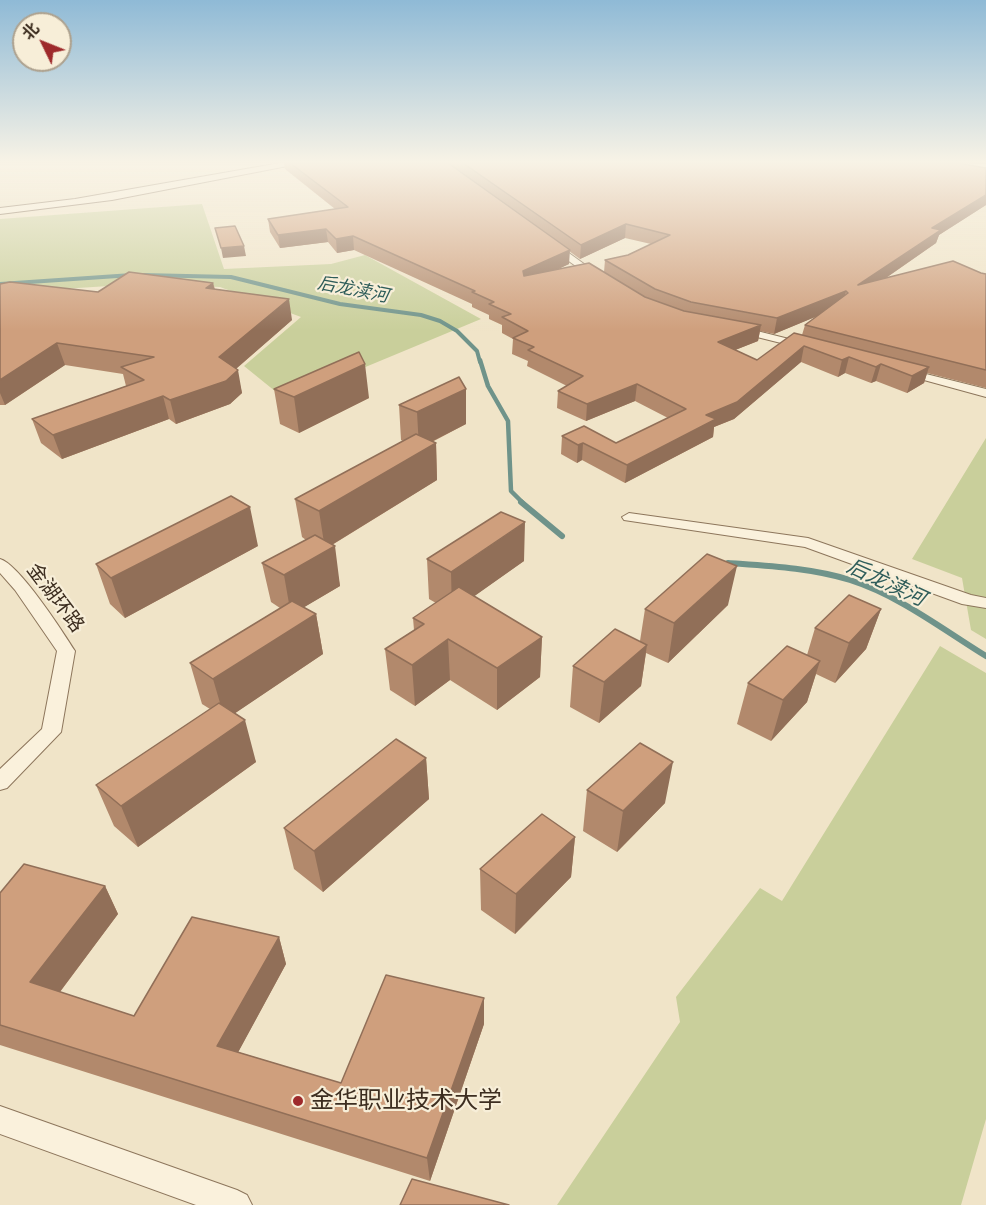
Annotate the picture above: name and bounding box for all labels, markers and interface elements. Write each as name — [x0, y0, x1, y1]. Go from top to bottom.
north arrow — [12, 12, 72, 72]
text: 北 — [18, 18, 43, 44]
water label: 后龙渎河 — [316, 273, 390, 307]
water label: 后龙渎河 — [843, 554, 929, 612]
street label: 金湖环路 — [21, 559, 89, 637]
place label: 金华职业技术大学 — [310, 1087, 502, 1115]
marker: 金华职业技术大学 — [291, 1094, 305, 1108]

